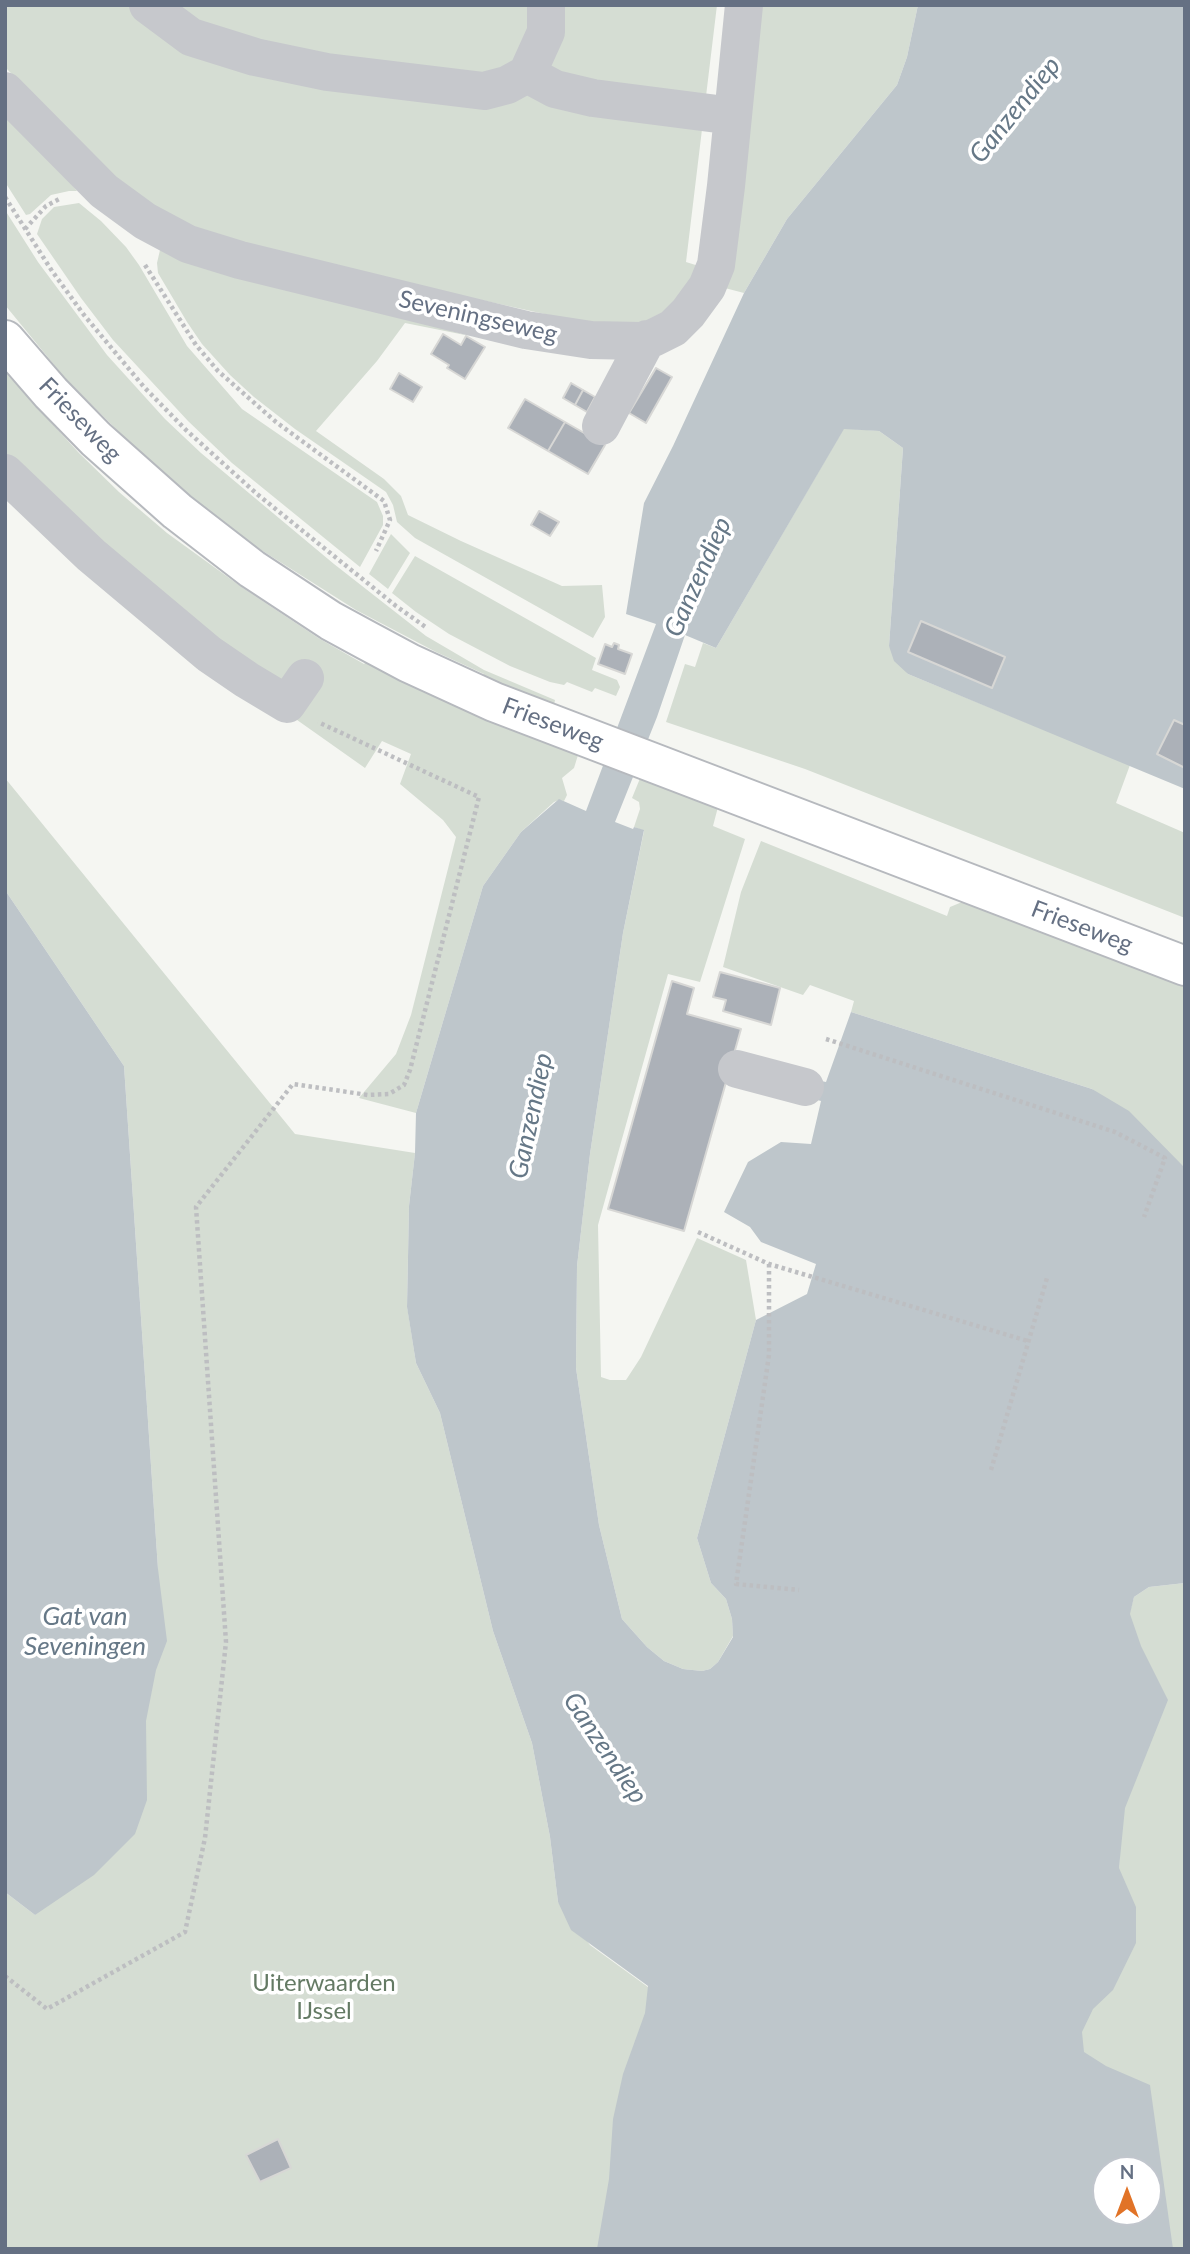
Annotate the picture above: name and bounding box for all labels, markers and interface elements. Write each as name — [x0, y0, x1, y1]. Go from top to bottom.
water label: Ganzendiep — [963, 51, 1067, 169]
street label: Seveningseweg — [396, 285, 560, 349]
street label: Frieseweg — [33, 372, 127, 468]
water label: Ganzendiep — [658, 512, 738, 642]
street label: Frieseweg — [498, 691, 608, 757]
street label: Frieseweg — [1027, 894, 1137, 960]
water label: Ganzendiep — [502, 1050, 560, 1182]
water label: Gat van Seveningen — [24, 1601, 146, 1662]
water label: Ganzendiep — [556, 1686, 654, 1810]
park label: Uiterwaarden IJssel — [252, 1969, 396, 2025]
north arrow — [1092, 2156, 1162, 2226]
text: N — [1120, 2160, 1134, 2183]

